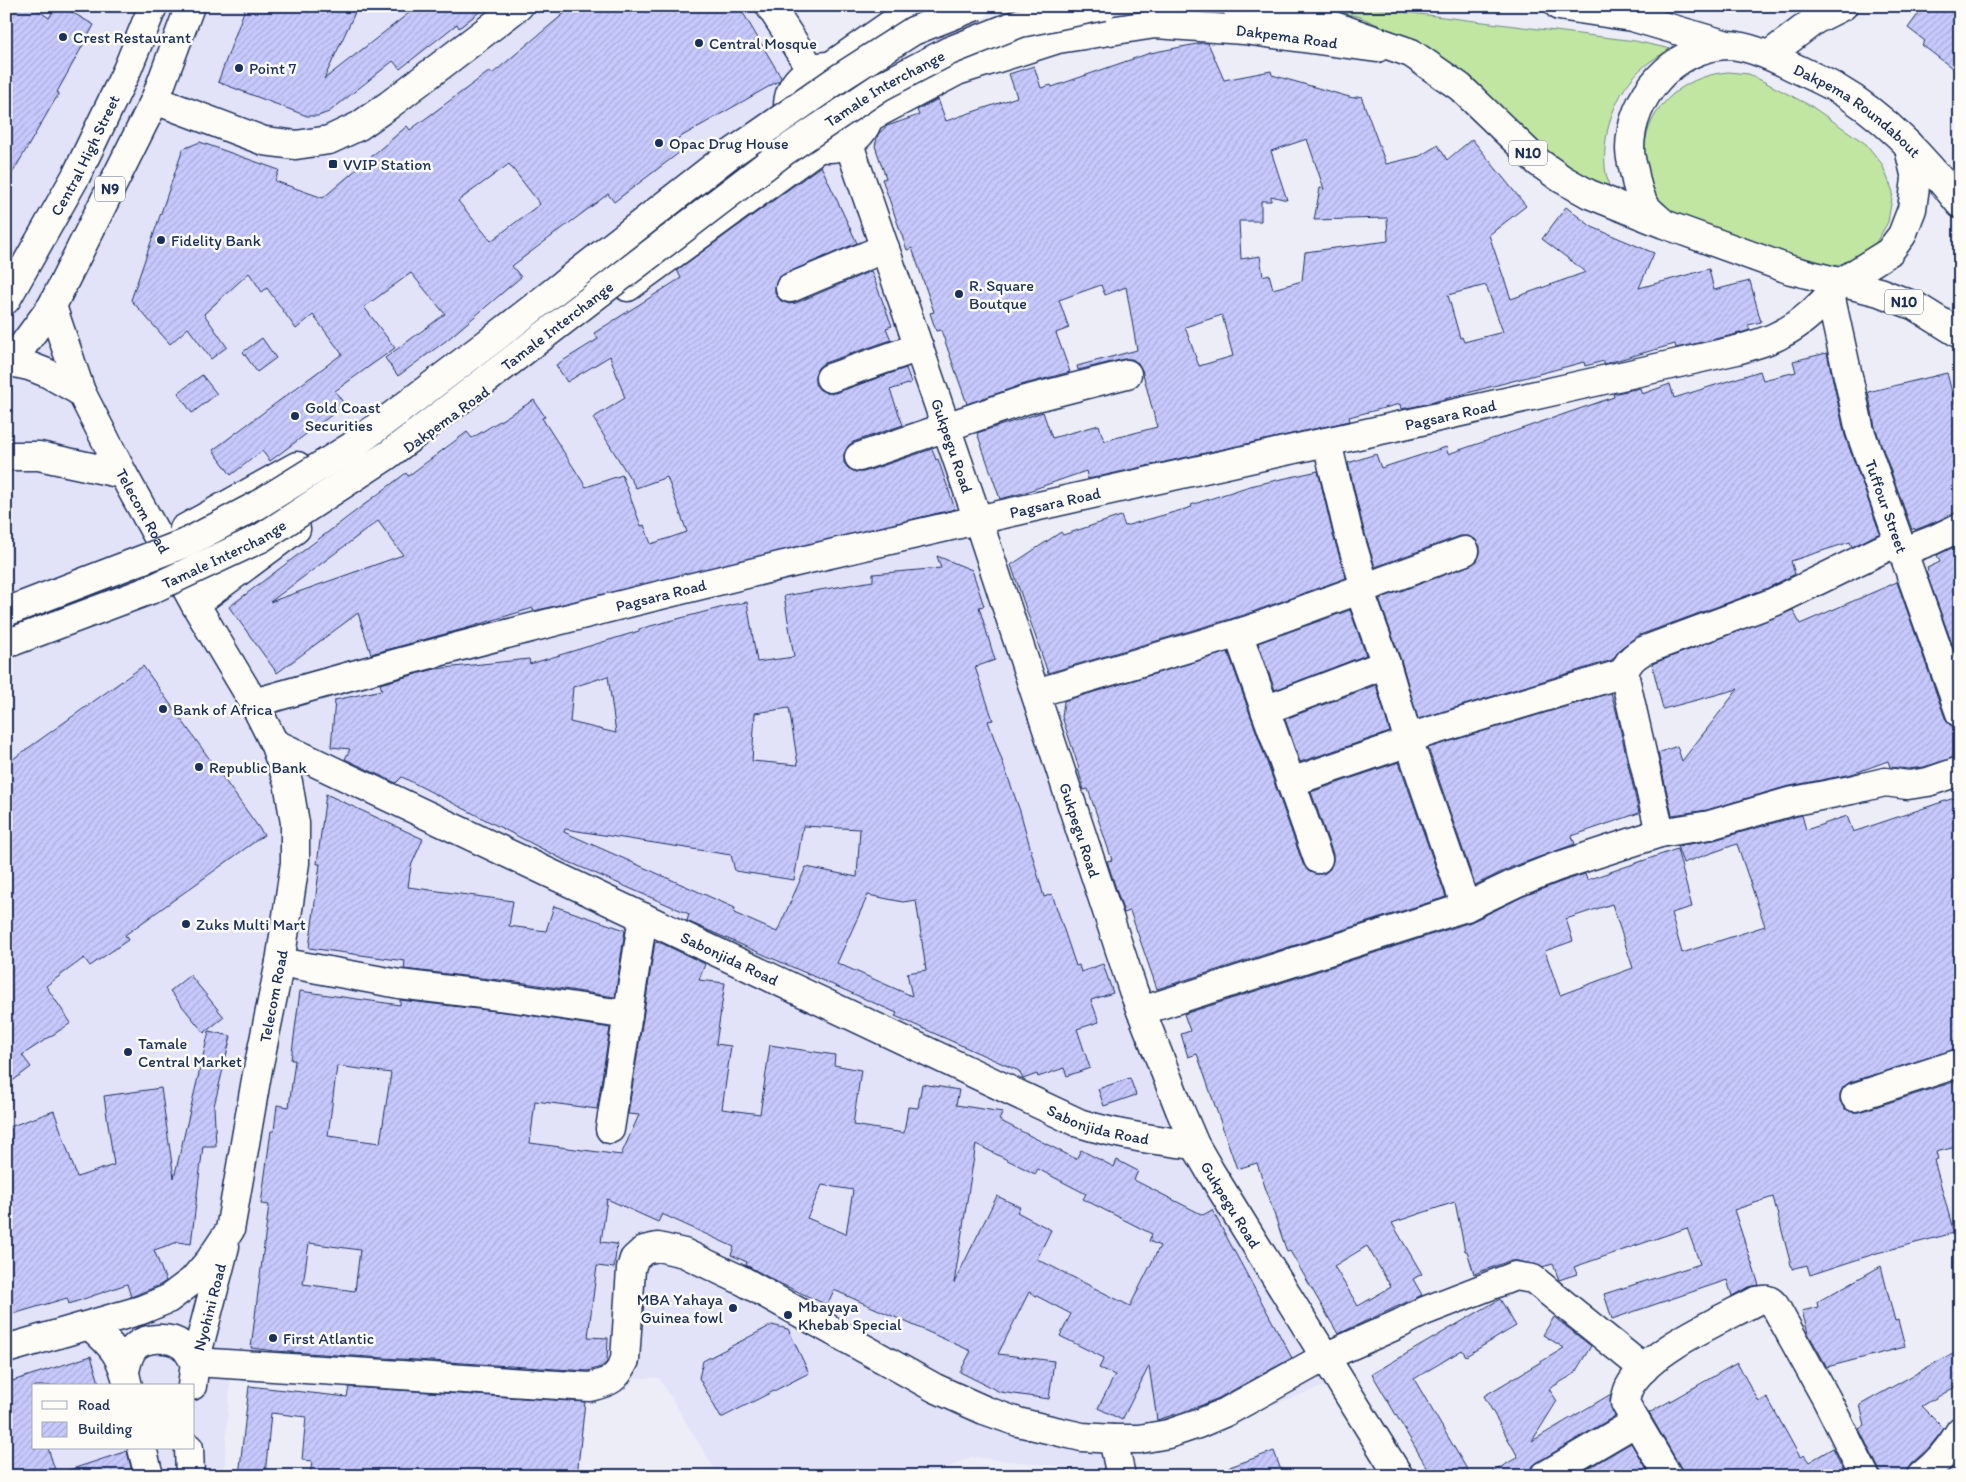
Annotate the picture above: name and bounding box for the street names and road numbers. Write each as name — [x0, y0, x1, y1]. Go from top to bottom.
street label: Dakpema Road — [1235, 20, 1339, 53]
street label: Tamale Interchange — [821, 46, 948, 131]
street label: Dakpema Roundabout — [1791, 60, 1925, 162]
street label: Central High Street — [47, 92, 124, 219]
road number: N10 — [1509, 140, 1547, 166]
road number: N9 — [95, 176, 125, 202]
street label: Tamale Interchange — [497, 277, 617, 375]
road number: N10 — [1885, 290, 1923, 314]
street label: Dakpema Road — [399, 381, 493, 457]
street label: Gukpegu Road — [927, 396, 977, 496]
street label: Pagsara Road — [1403, 396, 1498, 434]
street label: Tuffour Street — [1861, 457, 1912, 556]
street label: Telecom Road — [112, 465, 174, 557]
street label: Pagsara Road — [1008, 483, 1103, 522]
street label: Tamale Interchange — [159, 515, 290, 593]
street label: Pagsara Road — [614, 575, 709, 616]
street label: Gukpegu Road — [1055, 780, 1104, 880]
street label: Sabonjida Road — [678, 927, 782, 990]
street label: Telecom Road — [255, 948, 292, 1044]
street label: Sabonjida Road — [1044, 1100, 1151, 1149]
street label: Gukpegu Road — [1196, 1158, 1265, 1252]
street label: Nyohini Road — [189, 1261, 230, 1353]

